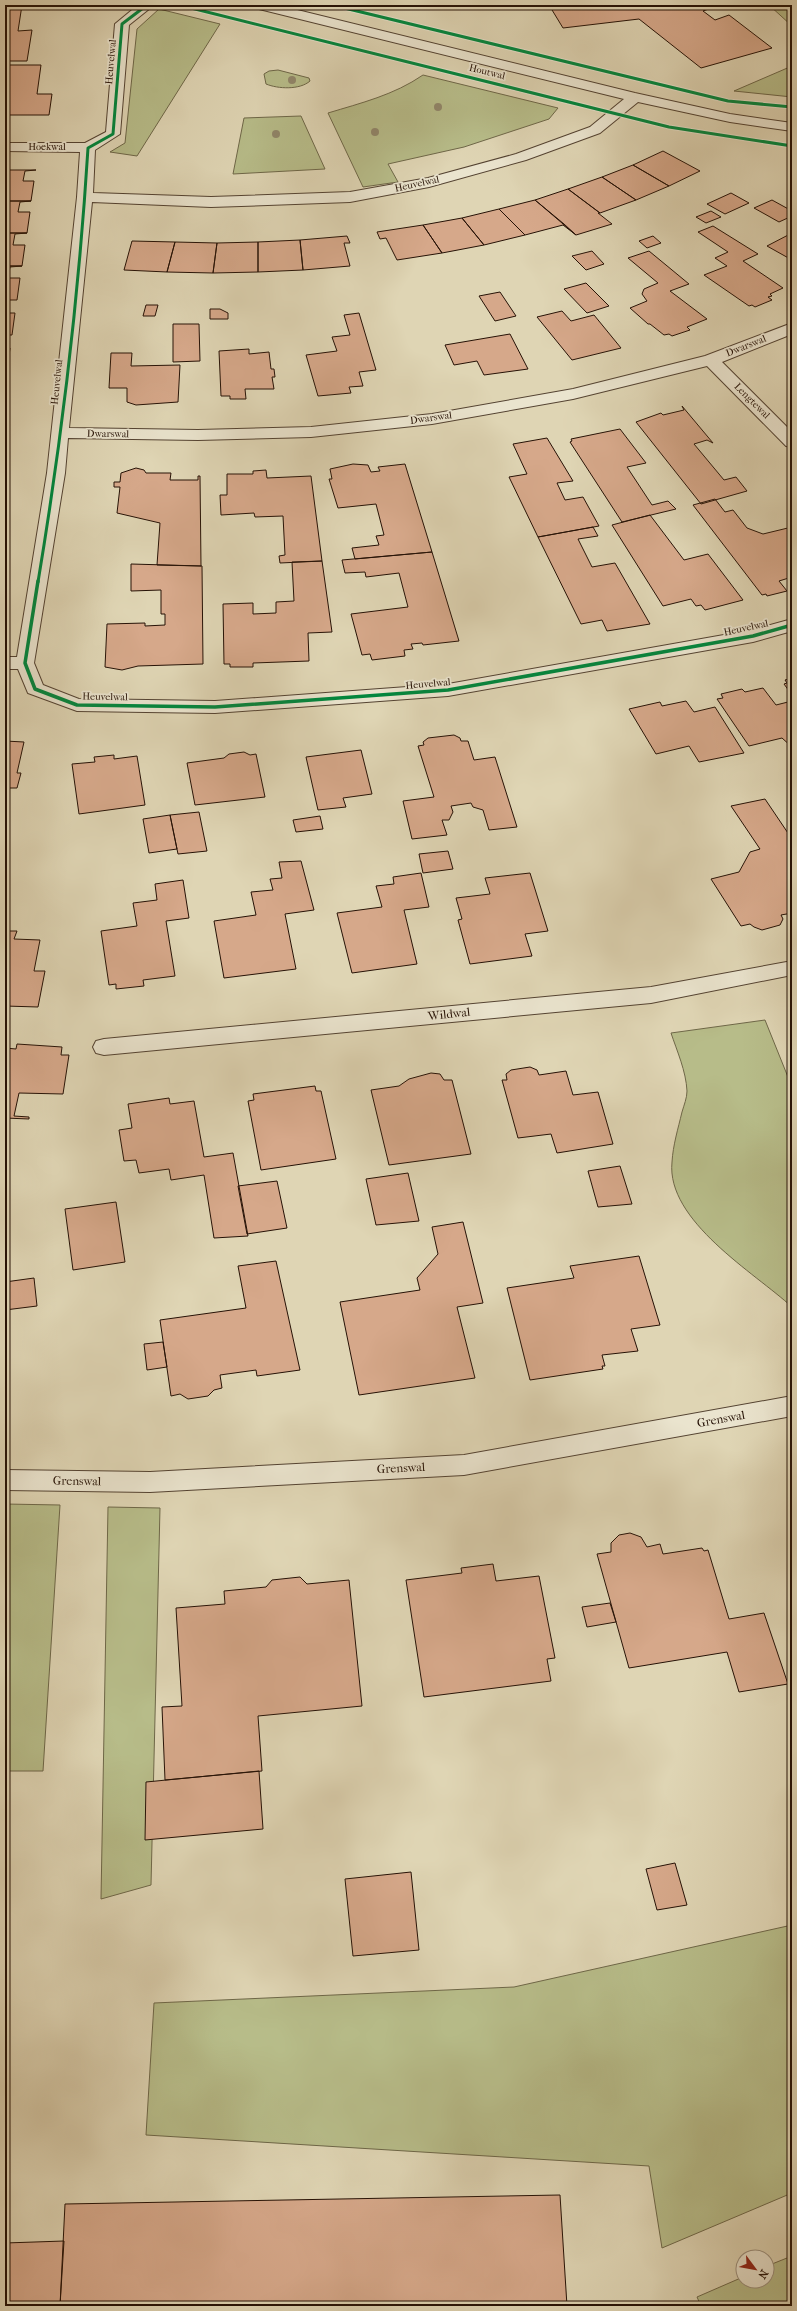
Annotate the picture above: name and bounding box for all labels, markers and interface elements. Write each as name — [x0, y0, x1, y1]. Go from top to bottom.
street label: Heuvelwal — [103, 39, 119, 85]
street label: Houtwal — [468, 62, 506, 82]
street label: Hoekwal — [28, 141, 66, 153]
street label: Heuvelwal — [394, 173, 441, 195]
street label: Dwarswal — [724, 332, 768, 359]
street label: Heuvelwal — [49, 359, 65, 405]
street label: Lengtewal — [732, 381, 772, 421]
street label: Dwarswal — [409, 409, 453, 427]
street label: Dwarswal — [87, 428, 129, 440]
street label: Heuvelwal — [723, 617, 770, 639]
street label: Heuvelwal — [405, 676, 451, 692]
street label: Heuvelwal — [82, 691, 128, 703]
street label: Wildwal — [426, 1005, 472, 1023]
street label: Grenswal — [696, 1408, 747, 1430]
street label: Grenswal — [376, 1460, 426, 1476]
street label: Grenswal — [53, 1474, 102, 1488]
north arrow — [735, 2249, 775, 2289]
text: N — [755, 2267, 771, 2282]

